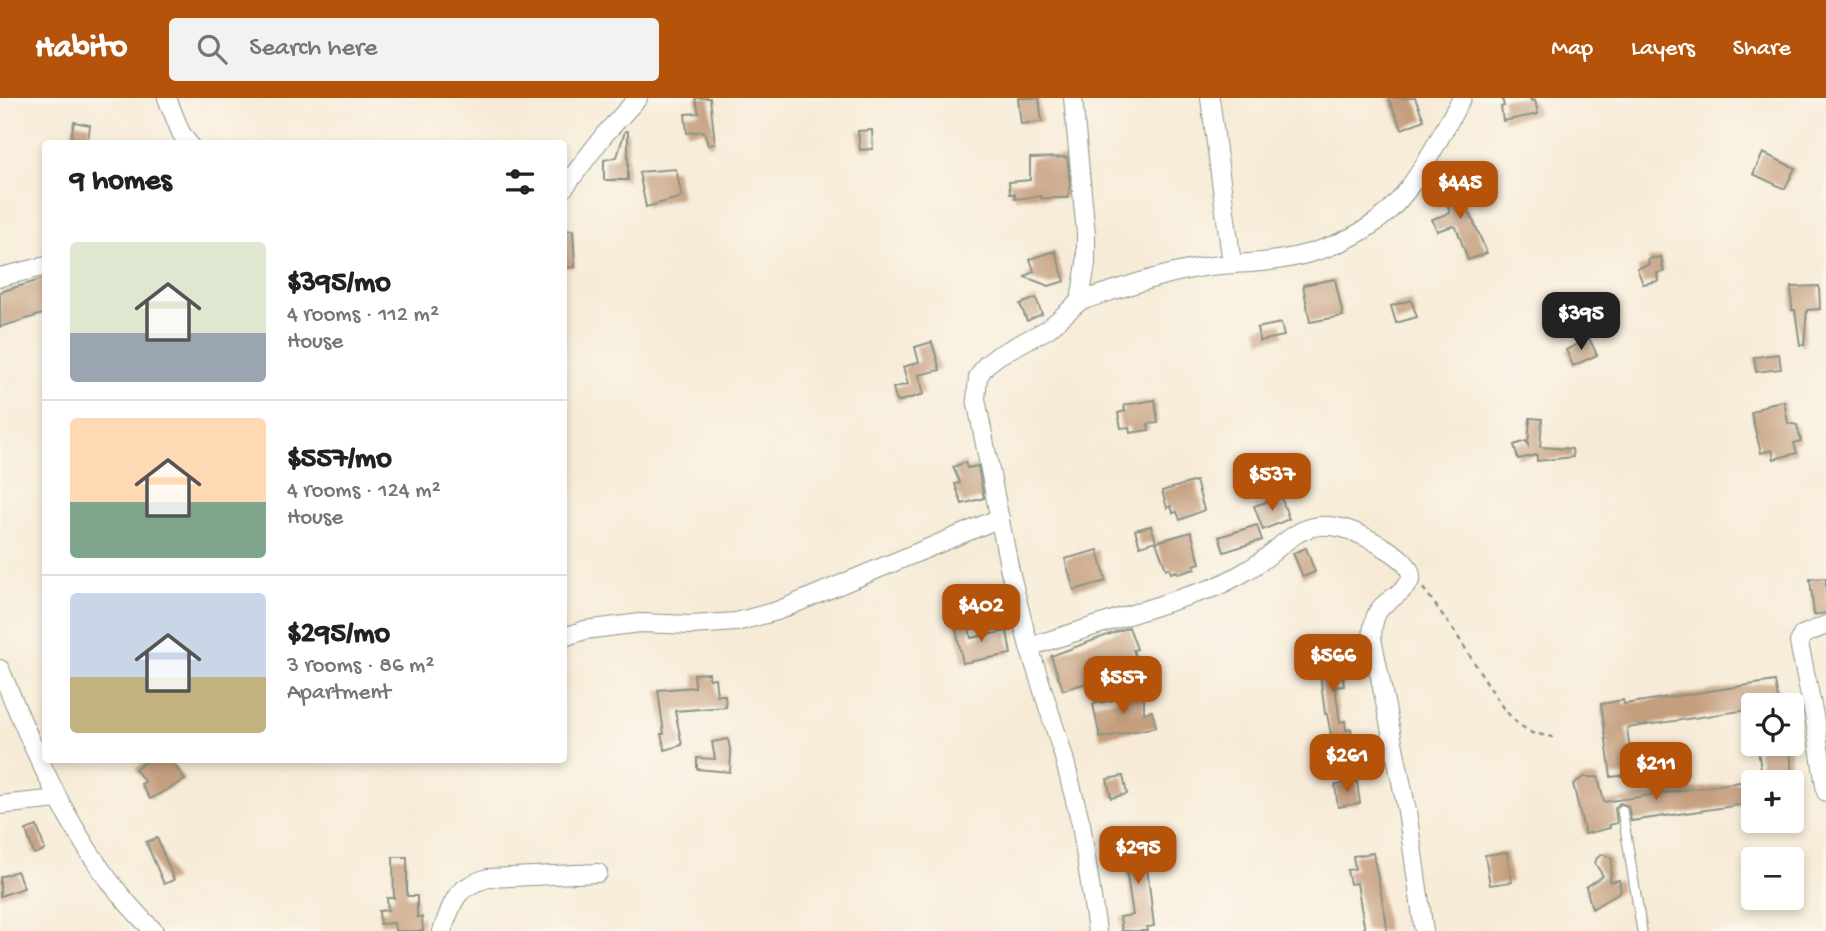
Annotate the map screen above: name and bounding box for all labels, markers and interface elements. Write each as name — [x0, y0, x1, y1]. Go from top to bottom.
search box — [169, 18, 659, 81]
text: Habito — [35, 30, 127, 68]
icon: search — [193, 30, 231, 68]
text: Search here — [249, 34, 377, 65]
text: Map — [1551, 35, 1593, 64]
text: Layers — [1631, 35, 1695, 64]
text: Share — [1733, 35, 1791, 64]
pin: $445 — [1419, 162, 1501, 221]
icon: filters — [501, 163, 539, 201]
text: 9 homes — [70, 165, 172, 200]
text: $445 — [1438, 170, 1482, 197]
text: $395/mo — [287, 267, 391, 302]
icon: home — [126, 270, 210, 354]
pin: $395 — [1540, 292, 1622, 352]
text: $395 — [1558, 301, 1604, 328]
text: 4 rooms · 112 m² — [287, 302, 439, 329]
text: House — [287, 329, 343, 356]
text: $557/mo — [287, 443, 392, 478]
icon: home — [126, 446, 210, 530]
pin: $537 — [1231, 454, 1313, 513]
text: $537 — [1249, 462, 1295, 489]
text: 4 rooms · 124 m² — [287, 478, 441, 505]
text: House — [287, 505, 343, 532]
pin: $402 — [940, 584, 1022, 644]
text: $402 — [958, 593, 1004, 620]
text: $295/mo — [287, 618, 390, 653]
icon: home — [126, 621, 210, 705]
pin: $566 — [1292, 634, 1374, 694]
text: $566 — [1310, 643, 1356, 670]
text: 3 rooms · 86 m² — [287, 653, 434, 680]
pin: $557 — [1082, 656, 1164, 716]
text: $557 — [1100, 665, 1146, 692]
text: Apartment — [287, 680, 391, 707]
map controls — [1741, 693, 1804, 910]
button: locate — [1741, 693, 1804, 756]
pin: $261 — [1306, 734, 1388, 794]
pin: $211 — [1615, 742, 1697, 802]
text: $261 — [1326, 743, 1368, 770]
text: $211 — [1636, 751, 1676, 778]
button: + — [1741, 770, 1804, 833]
pin: $295 — [1097, 826, 1179, 886]
text: $295 — [1115, 835, 1161, 862]
button: − — [1741, 847, 1804, 910]

